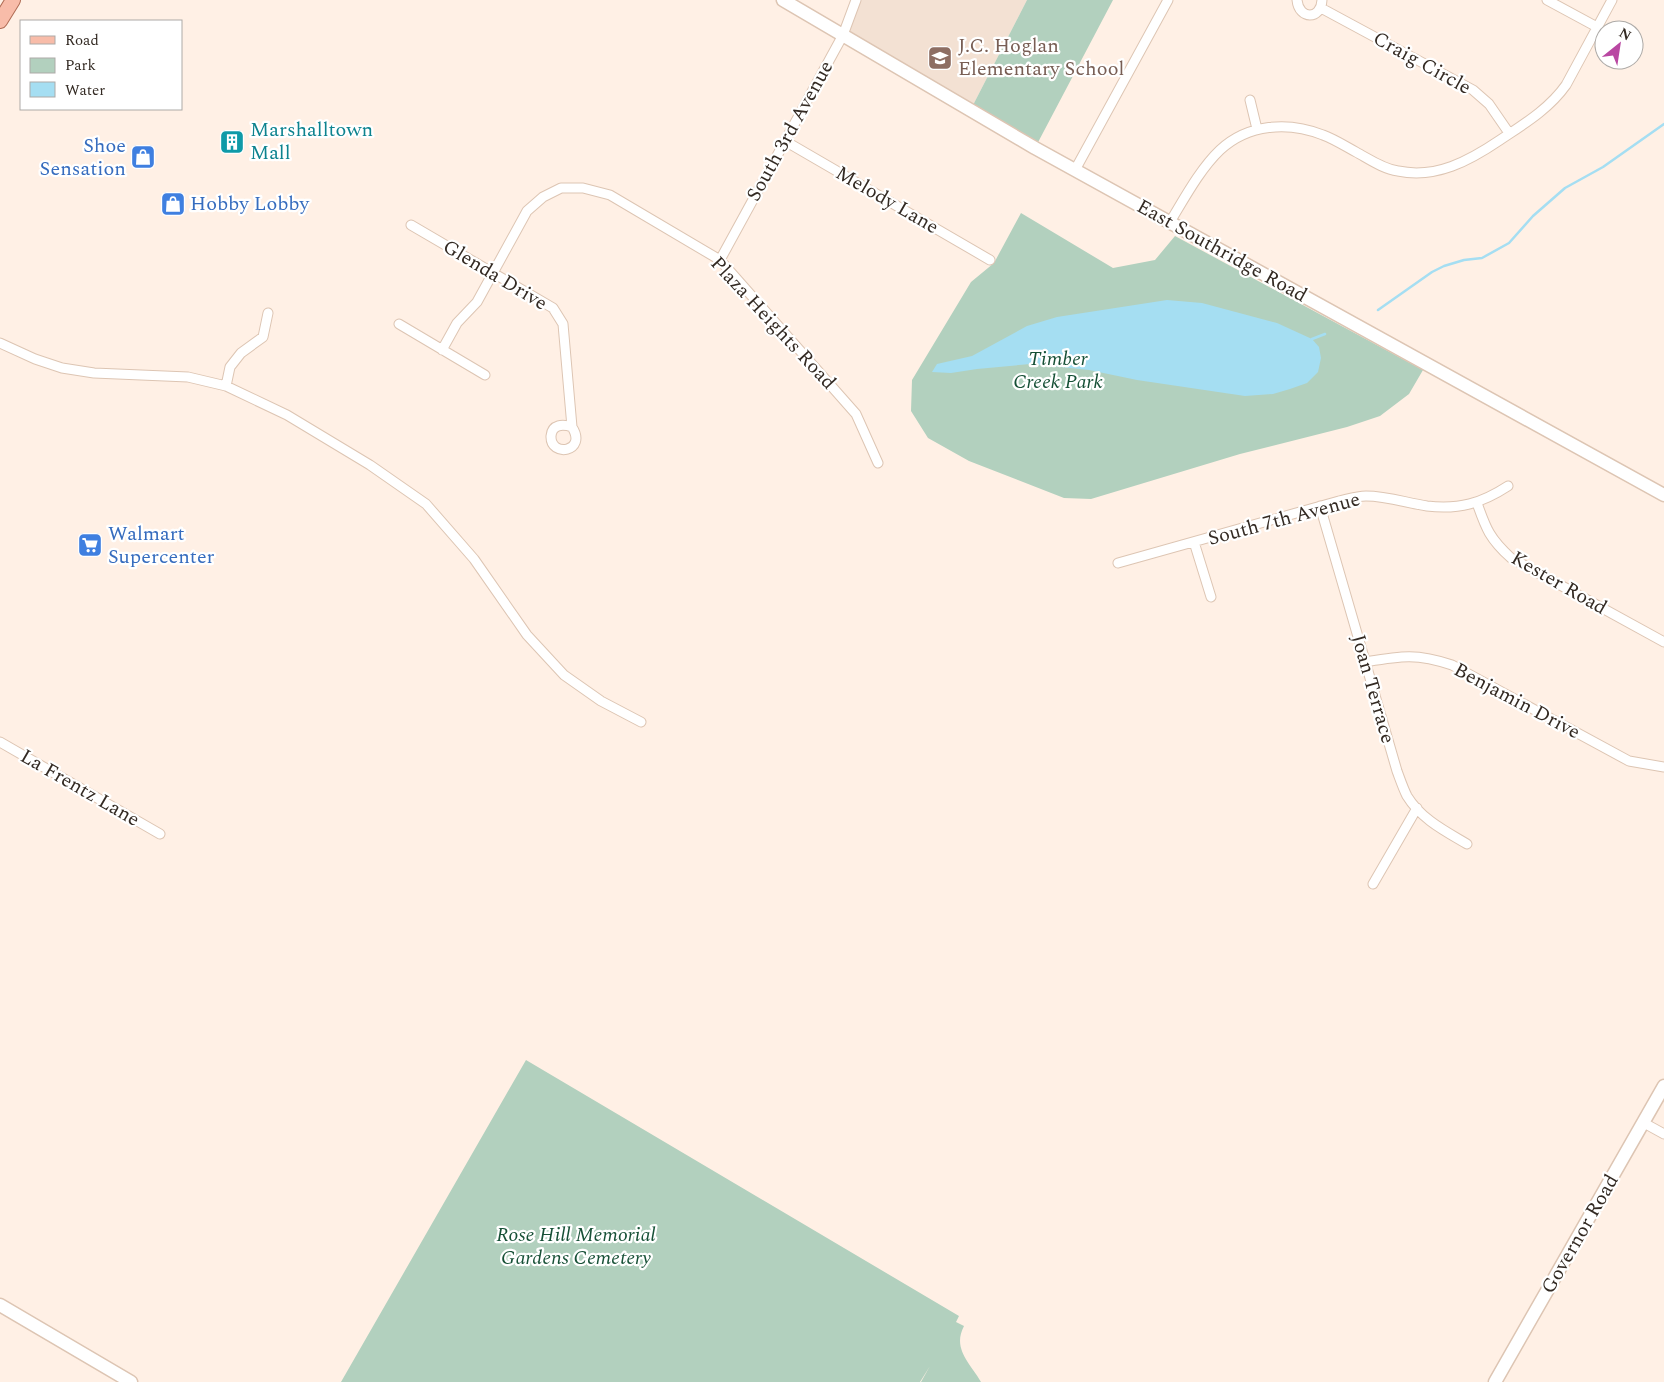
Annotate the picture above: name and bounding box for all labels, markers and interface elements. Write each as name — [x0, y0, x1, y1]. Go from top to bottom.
legend — [20, 20, 182, 110]
north arrow — [1594, 20, 1644, 70]
text: N — [1615, 22, 1635, 46]
street label: Craig Circle — [1367, 24, 1477, 102]
text: Road — [65, 29, 99, 52]
place label: J.C. Hoglan Elementary School — [958, 31, 1124, 84]
school or university icon: J.C. Hoglan Elementary School — [927, 45, 953, 71]
text: Park — [65, 54, 96, 77]
street label: South 3rd Avenue — [739, 55, 841, 207]
text: Water — [65, 79, 105, 102]
place label: Marshalltown Mall — [250, 115, 373, 168]
building icon: Marshalltown Mall — [219, 129, 245, 155]
place label: Shoe Sensation — [39, 131, 126, 184]
shop icon: Shoe Sensation — [130, 144, 156, 170]
street label: Melody Lane — [830, 158, 944, 242]
place label: Hobby Lobby — [190, 189, 310, 219]
shop icon: Hobby Lobby — [160, 191, 186, 217]
street label: East Southridge Road — [1131, 192, 1313, 310]
street label: Glenda Drive — [437, 232, 553, 318]
street label: Plaza Heights Road — [703, 250, 843, 396]
park label: Timber Creek Park — [1013, 344, 1104, 397]
street label: South 7th Avenue — [1205, 484, 1363, 554]
place label: Walmart Supercenter — [108, 519, 215, 572]
supermarket icon: Walmart Supercenter — [77, 532, 103, 558]
street label: Kester Road — [1505, 543, 1613, 623]
street label: Joan Terrace — [1343, 631, 1403, 747]
street label: Benjamin Drive — [1448, 655, 1586, 747]
street label: La Frentz Lane — [15, 742, 145, 834]
street label: Governor Road — [1534, 1169, 1626, 1299]
park label: Rose Hill Memorial Gardens Cemetery — [496, 1220, 656, 1273]

